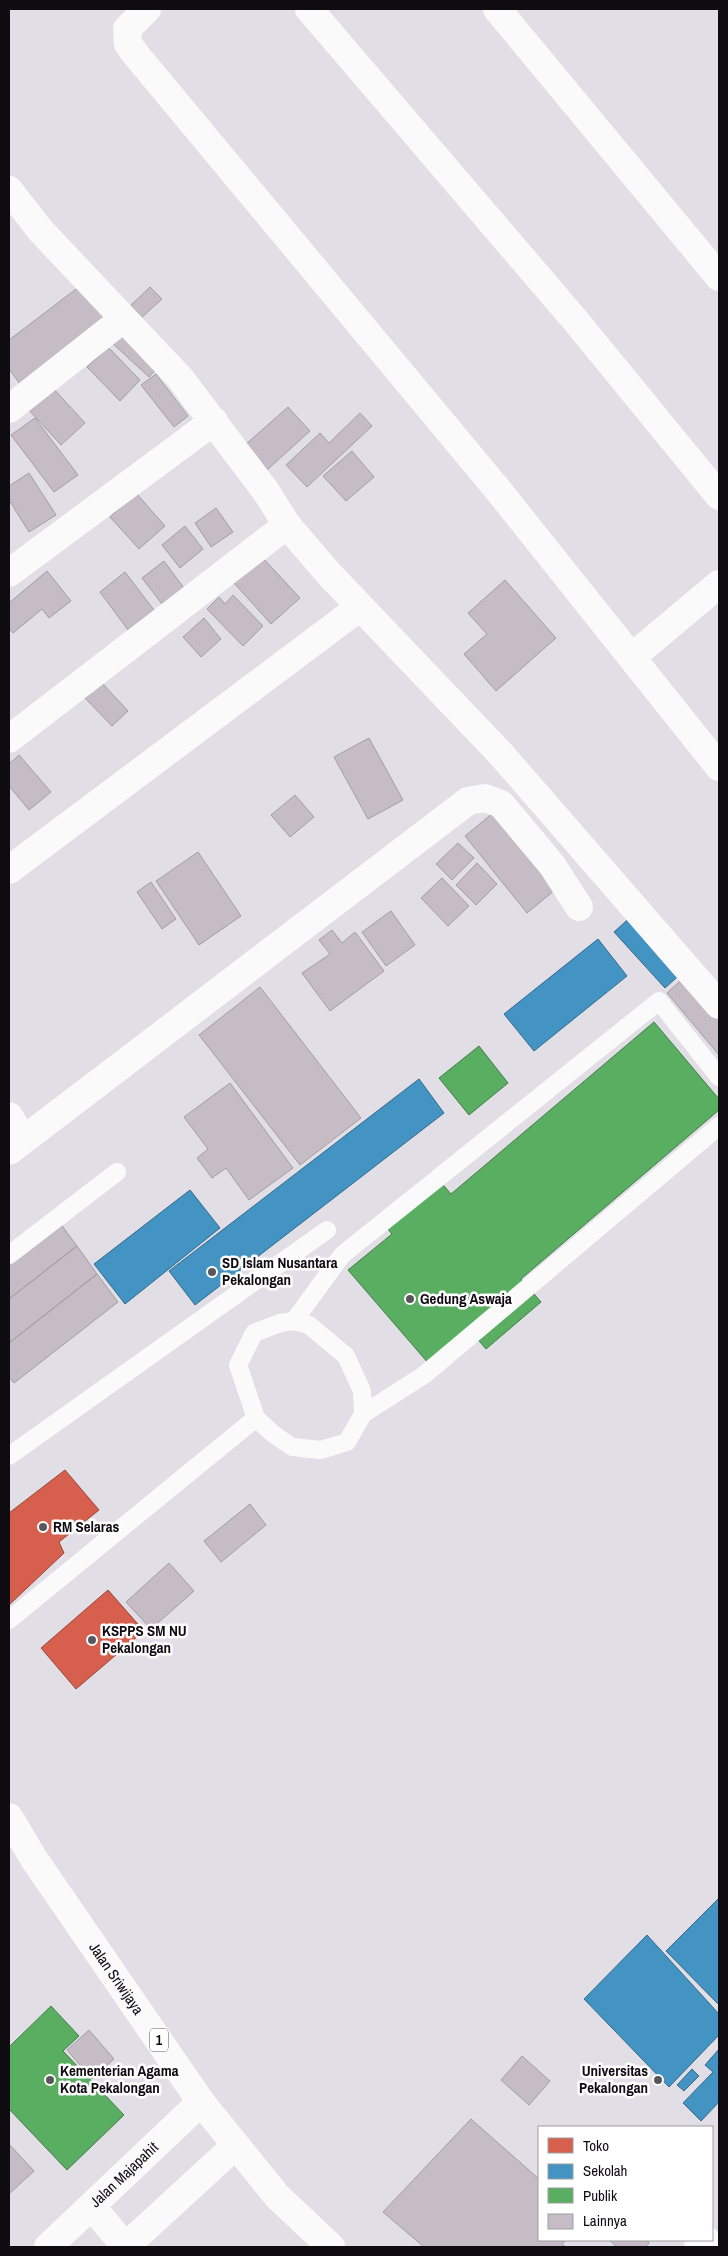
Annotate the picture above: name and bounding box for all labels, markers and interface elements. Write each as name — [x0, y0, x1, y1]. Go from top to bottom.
place label: SD Islam Nusantara Pekalongan — [222, 1252, 338, 1290]
marker: SD Islam Nusantara Pekalongan — [206, 1266, 218, 1278]
place label: Gedung Aswaja — [420, 1288, 512, 1309]
marker: Gedung Aswaja — [404, 1293, 416, 1305]
place label: RM Selaras — [53, 1516, 119, 1537]
marker: RM Selaras — [37, 1521, 49, 1533]
place label: KSPPS SM NU Pekalongan — [102, 1620, 187, 1658]
marker: KSPPS SM NU Pekalongan — [86, 1634, 98, 1646]
street label: Jalan Sriwijaya — [84, 1938, 149, 2019]
road number: 1 — [150, 2028, 168, 2052]
place label: Kementerian Agama Kota Pekalongan — [60, 2060, 179, 2098]
place label: Universitas Pekalongan — [579, 2060, 648, 2098]
marker: Kementerian Agama Kota Pekalongan — [44, 2074, 56, 2086]
marker: Universitas Pekalongan — [652, 2074, 664, 2086]
legend — [538, 2126, 713, 2241]
text: Toko — [583, 2135, 609, 2156]
street label: Jalan Majapahit — [85, 2137, 163, 2212]
text: Sekolah — [583, 2160, 627, 2181]
text: Publik — [583, 2185, 618, 2206]
text: Lainnya — [583, 2210, 627, 2231]

